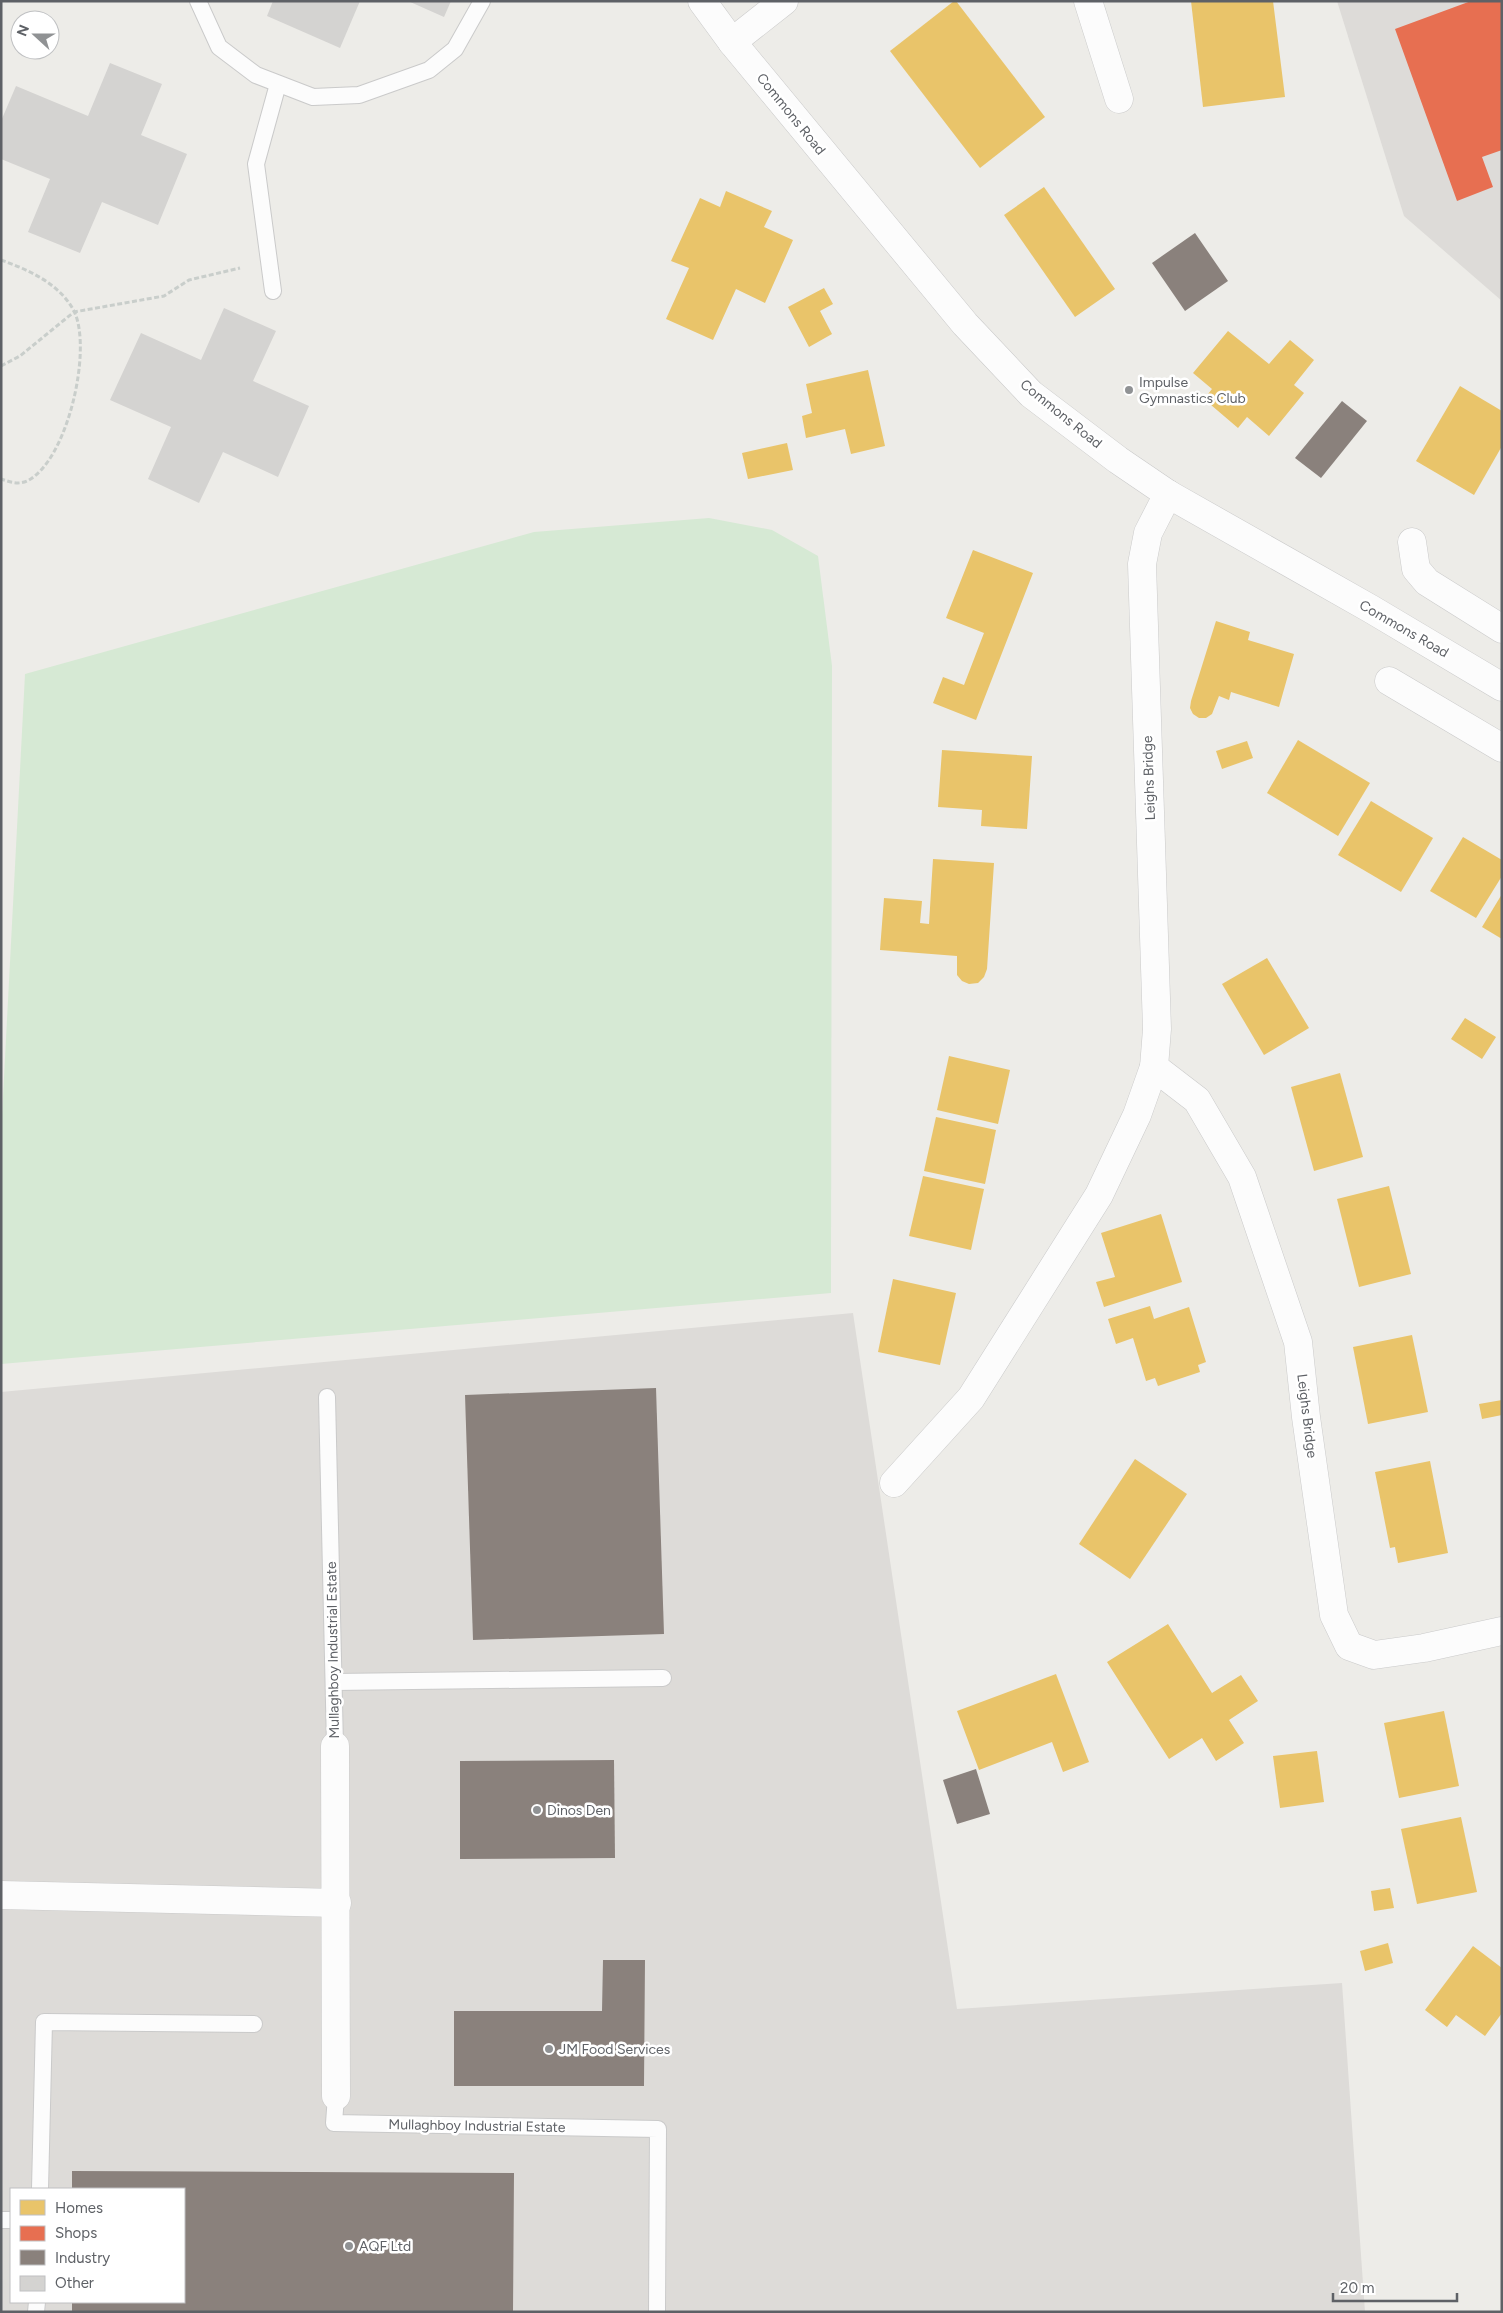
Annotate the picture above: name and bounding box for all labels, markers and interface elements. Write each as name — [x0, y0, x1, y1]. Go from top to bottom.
north arrow — [10, 10, 60, 60]
text: N — [13, 22, 33, 39]
street label: Commons Road — [753, 70, 829, 158]
place label: Impulse Gymnastics Club — [1139, 374, 1246, 407]
street label: Commons Road — [1017, 376, 1105, 452]
marker: Impulse Gymnastics Club — [1123, 384, 1135, 396]
street label: Commons Road — [1356, 597, 1452, 661]
street label: Leighs Bridge — [1139, 735, 1159, 821]
street label: Leighs Bridge — [1293, 1373, 1321, 1459]
street label: Mullaghboy Industrial Estate — [323, 1561, 343, 1739]
place label: Dinos Den — [547, 1802, 611, 1819]
marker: Dinos Den — [531, 1804, 543, 1816]
place label: JM Food Services — [559, 2041, 670, 2058]
marker: JM Food Services — [543, 2043, 555, 2055]
street label: Mullaghboy Industrial Estate — [388, 2116, 566, 2136]
legend — [10, 2188, 185, 2303]
text: Homes — [55, 2199, 103, 2217]
text: Shops — [55, 2224, 97, 2242]
place label: AQF Ltd — [359, 2238, 411, 2255]
marker: AQF Ltd — [343, 2240, 355, 2252]
text: Industry — [55, 2249, 110, 2267]
scale bar — [1333, 2270, 1457, 2302]
text: Other — [55, 2274, 94, 2292]
text: 20 m — [1340, 2279, 1374, 2297]

